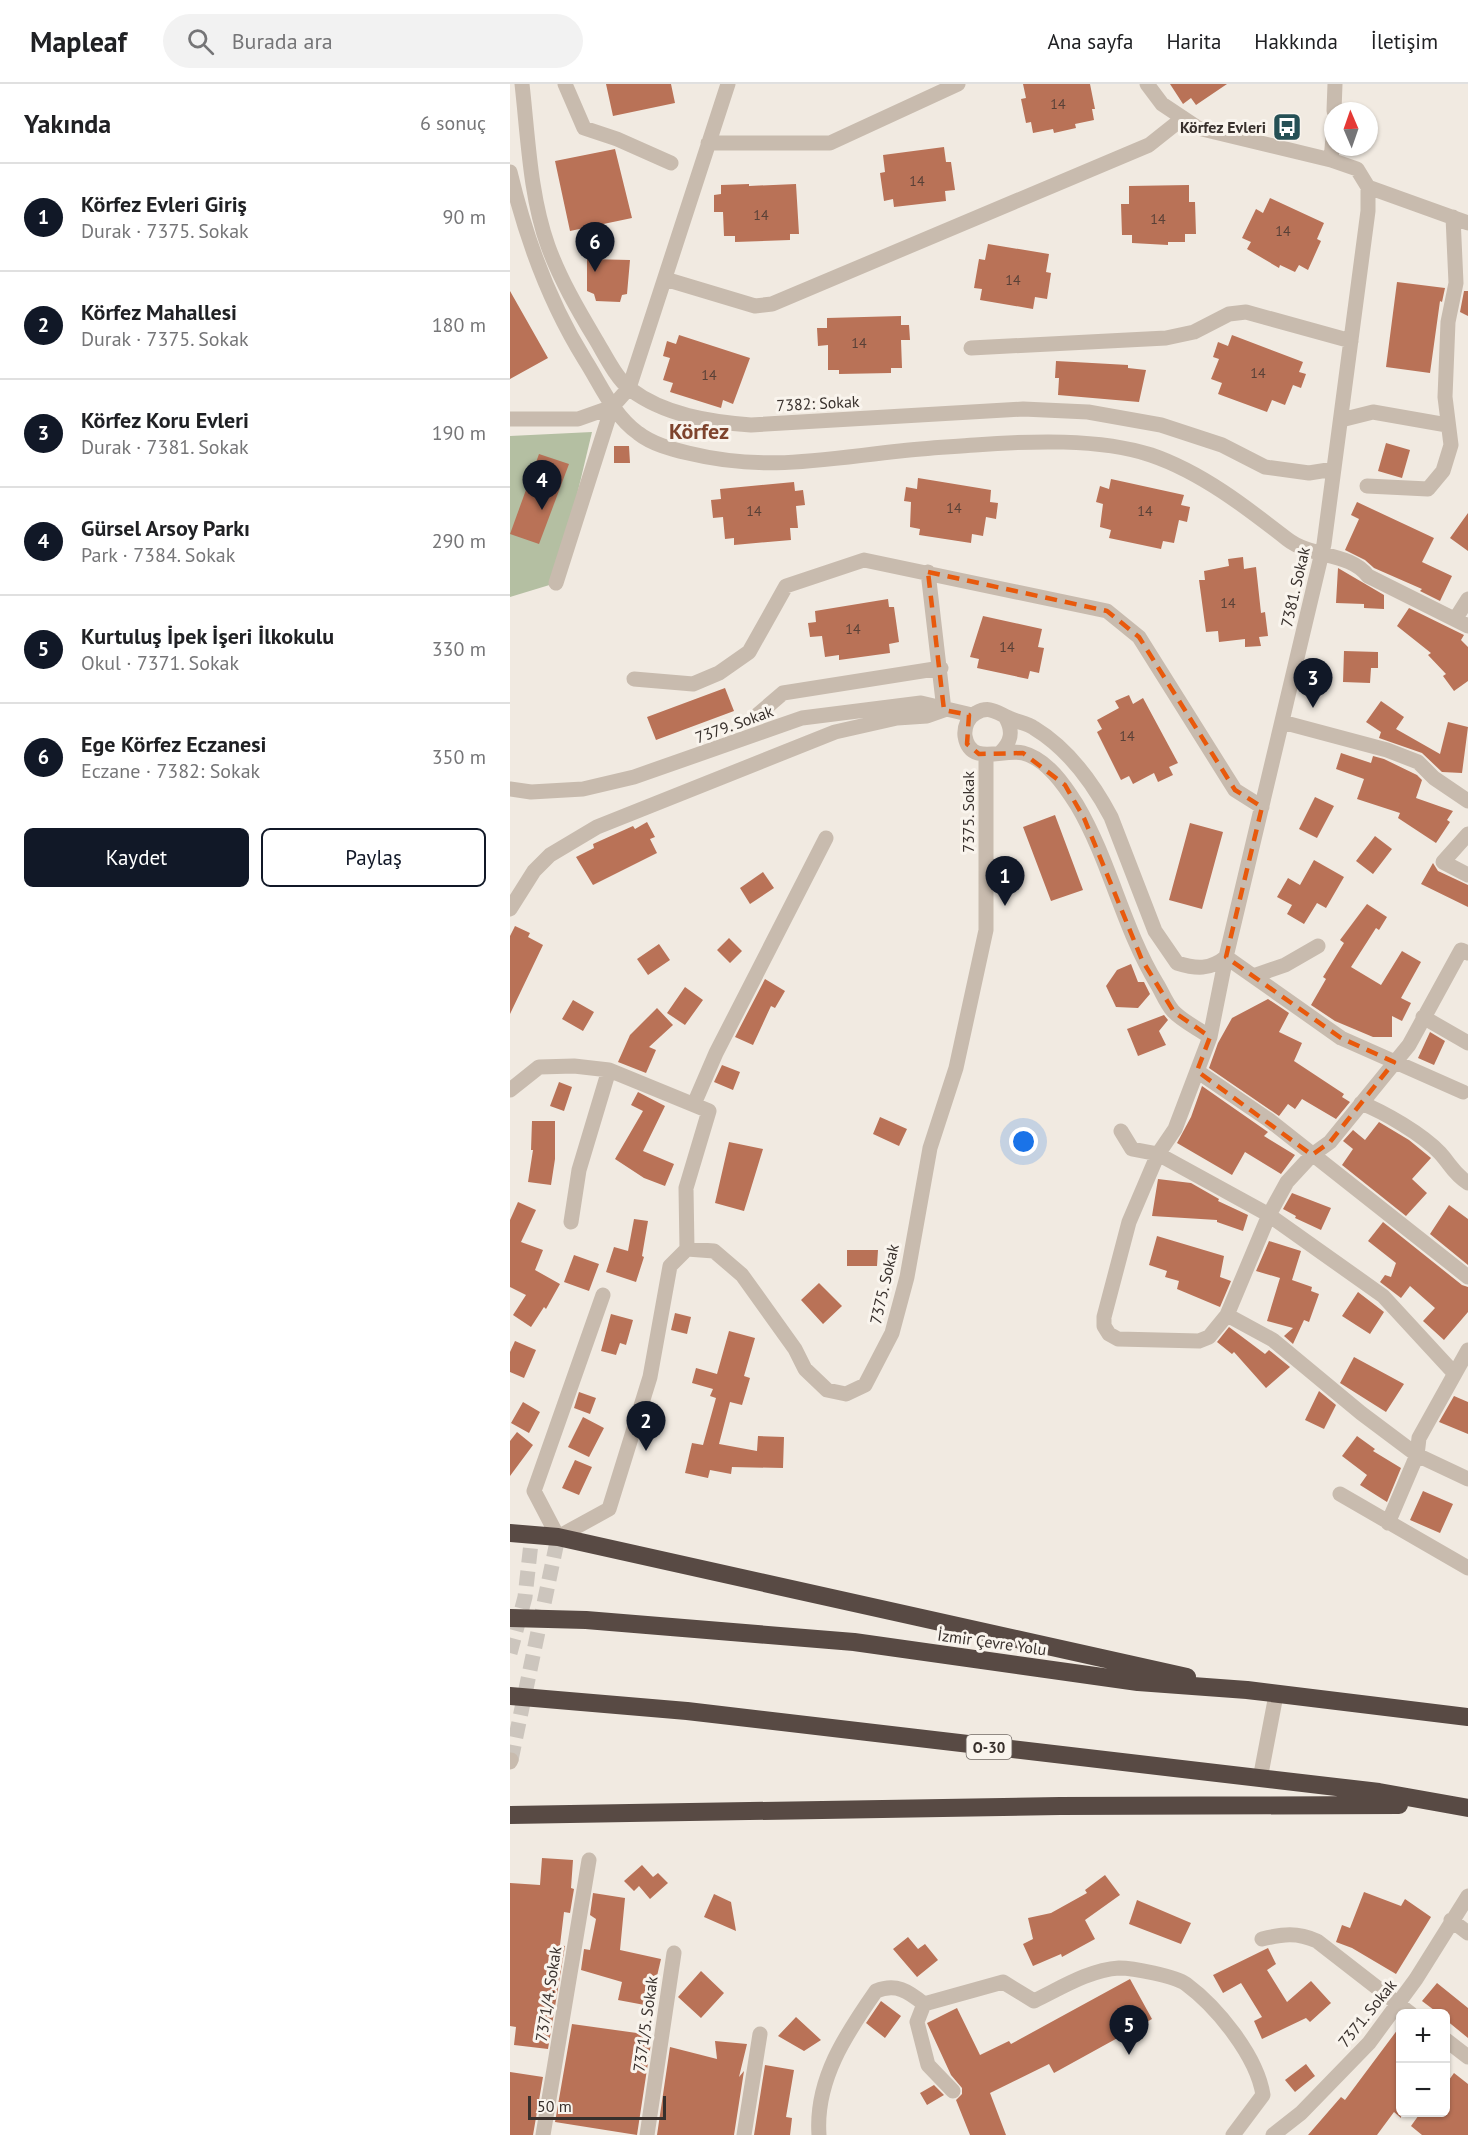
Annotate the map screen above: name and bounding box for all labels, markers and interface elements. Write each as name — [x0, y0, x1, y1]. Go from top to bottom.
search box — [163, 14, 583, 68]
text: Mapleaf — [30, 23, 127, 60]
icon: search — [184, 25, 217, 58]
text: Burada ara — [232, 27, 333, 55]
text: Ana sayfa — [1048, 28, 1133, 55]
text: Harita — [1166, 28, 1221, 55]
text: Hakkında — [1254, 28, 1338, 55]
text: İletişim — [1371, 28, 1438, 55]
house number: 14 — [1050, 95, 1066, 113]
north arrow — [1324, 102, 1378, 156]
text: Yakında — [24, 107, 111, 140]
text: 6 sonuç — [420, 110, 486, 136]
bus stop icon: Körfez Evleri — [1271, 111, 1303, 143]
place label: Körfez Evleri — [1180, 117, 1266, 137]
house number: 14 — [909, 172, 925, 190]
text: Körfez Evleri Giriş — [81, 190, 247, 218]
text: 1 — [38, 204, 49, 230]
text: 90 m — [443, 204, 486, 230]
house number: 14 — [753, 206, 769, 224]
house number: 14 — [1150, 210, 1166, 228]
text: Durak · 7375. Sokak — [81, 218, 249, 244]
pin: 6 — [576, 222, 614, 272]
house number: 14 — [1275, 222, 1291, 240]
house number: 14 — [1005, 271, 1021, 289]
text: Körfez Mahallesi — [81, 298, 237, 326]
text: 2 — [38, 312, 49, 338]
text: 180 m — [432, 312, 486, 338]
text: Durak · 7375. Sokak — [81, 326, 249, 352]
house number: 14 — [851, 334, 867, 352]
house number: 14 — [1250, 364, 1266, 382]
house number: 14 — [701, 366, 717, 384]
street label: 7382: Sokak — [776, 391, 860, 415]
text: Körfez Koru Evleri — [81, 406, 249, 434]
district label: Körfez — [669, 417, 729, 445]
text: 3 — [38, 420, 49, 446]
text: 190 m — [432, 420, 486, 446]
text: Durak · 7381. Sokak — [81, 434, 249, 460]
pin: 4 — [522, 460, 561, 510]
house number: 14 — [946, 499, 962, 517]
house number: 14 — [746, 502, 762, 520]
house number: 14 — [1137, 502, 1153, 520]
text: Gürsel Arsoy Parkı — [81, 514, 250, 542]
text: 4 — [38, 528, 49, 554]
text: 290 m — [432, 528, 486, 554]
text: Park · 7384. Sokak — [81, 542, 235, 568]
street label: 7381. Sokak — [1276, 545, 1314, 629]
house number: 14 — [1220, 594, 1236, 612]
house number: 14 — [845, 620, 861, 638]
text: Kurtuluş İpek İşeri İlkokulu — [81, 622, 334, 650]
text: 5 — [38, 636, 49, 662]
text: 330 m — [432, 636, 486, 662]
house number: 14 — [999, 638, 1015, 656]
text: Okul · 7371. Sokak — [81, 650, 239, 676]
pin: 3 — [1294, 658, 1332, 708]
street label: 7379. Sokak — [692, 701, 776, 747]
house number: 14 — [1119, 727, 1135, 745]
text: Ege Körfez Eczanesi — [81, 730, 266, 758]
text: 6 — [38, 744, 49, 770]
text: 350 m — [432, 744, 486, 770]
text: Eczane · 7382: Sokak — [81, 758, 260, 784]
street label: 7375. Sokak — [958, 771, 978, 853]
button: Kaydet — [24, 828, 249, 887]
button: Paylaş — [261, 828, 486, 887]
pin: 1 — [986, 856, 1024, 906]
your location — [1009, 1127, 1038, 1156]
street label: 7375. Sokak — [865, 1242, 903, 1326]
pin: 2 — [626, 1402, 666, 1451]
street label: İzmir Çevre Yolu — [936, 1624, 1048, 1660]
road number: O-30 — [966, 1735, 1012, 1759]
street label: 7371/4. Sokak — [531, 1945, 565, 2043]
street label: 7371/5. Sokak — [628, 1975, 662, 2073]
street label: 7371. Sokak — [1334, 1975, 1401, 2051]
pin: 5 — [1110, 2006, 1148, 2055]
map controls — [1396, 2009, 1450, 2117]
button: + — [1396, 2009, 1450, 2063]
button: − — [1396, 2063, 1450, 2117]
scale bar — [528, 2093, 666, 2120]
text: 50 m — [537, 2096, 572, 2116]

